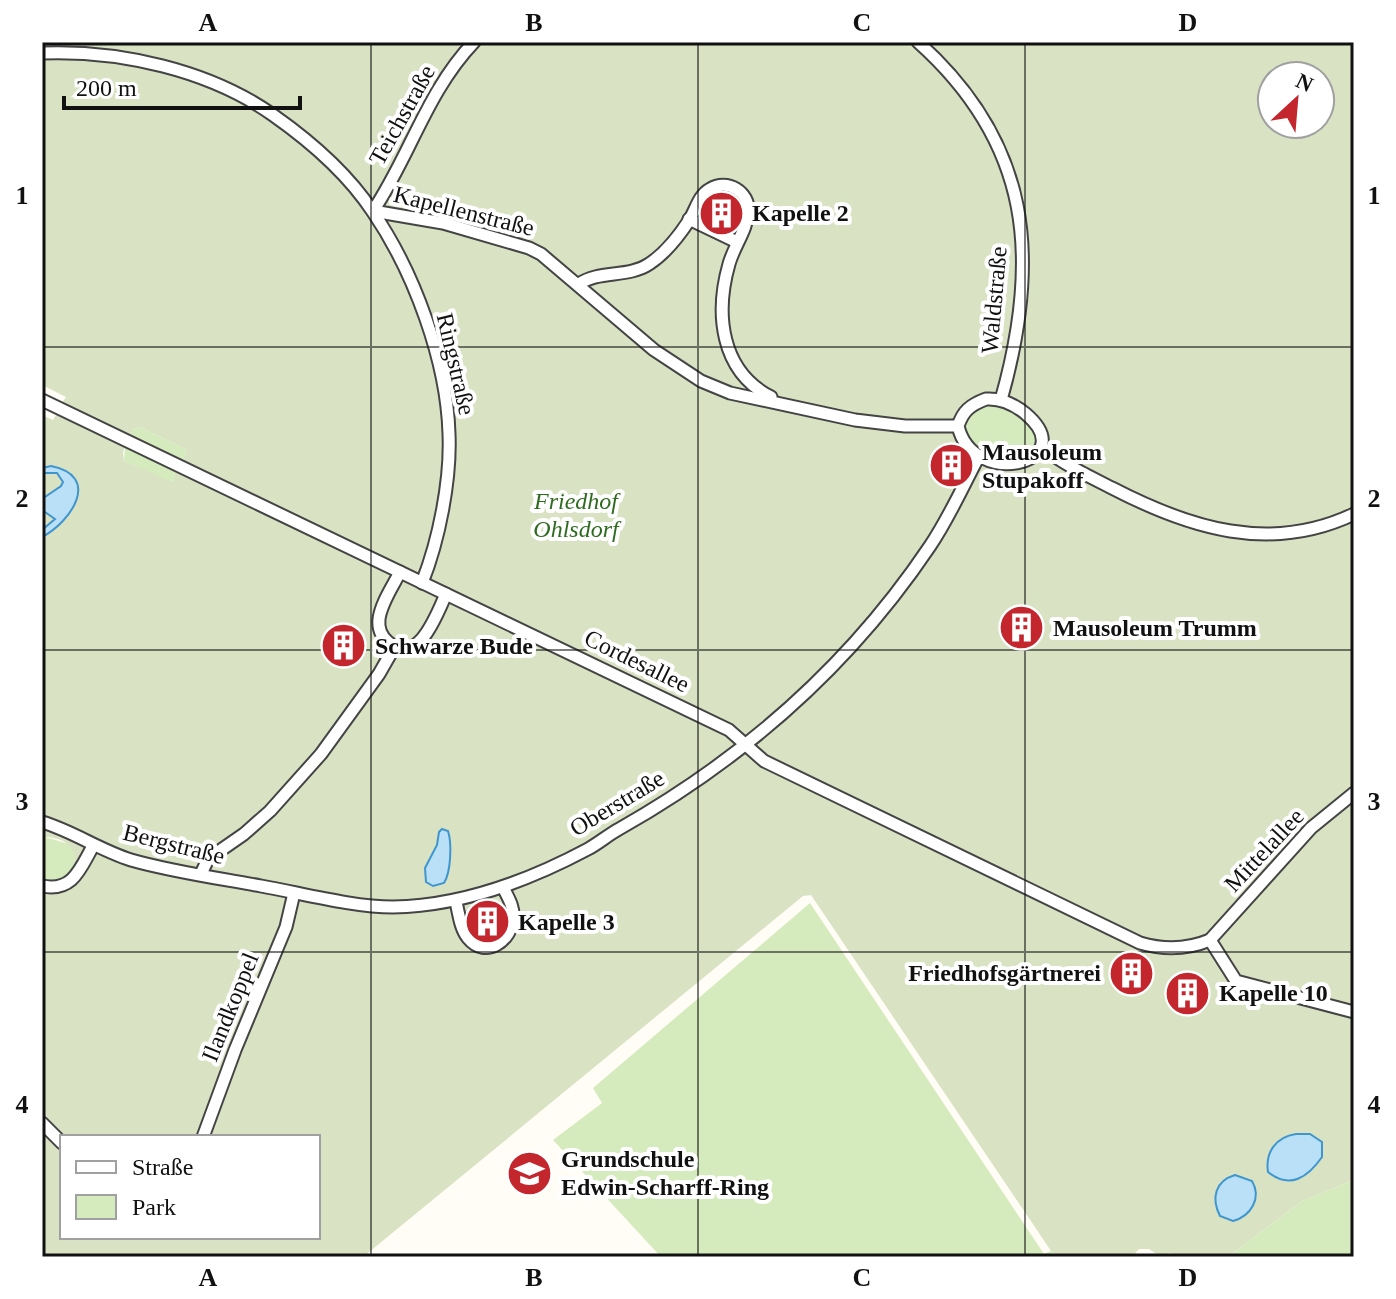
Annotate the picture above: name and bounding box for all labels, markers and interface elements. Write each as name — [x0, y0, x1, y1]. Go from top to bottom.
text: A — [199, 8, 218, 37]
text: B — [525, 8, 543, 37]
text: C — [853, 8, 871, 37]
text: D — [1179, 8, 1197, 37]
scale bar — [64, 60, 300, 110]
street label: Teichstraße — [364, 60, 440, 170]
north arrow — [1256, 60, 1336, 140]
text: N — [1292, 68, 1317, 97]
text: 200 m — [76, 75, 137, 101]
text: 1 — [16, 181, 29, 210]
street label: Kapellenstraße — [391, 181, 537, 241]
text: 1 — [1368, 181, 1381, 210]
building icon: Kapelle 2 — [697, 189, 745, 237]
place label: Kapelle 2 — [752, 200, 849, 226]
street label: Waldstraße — [976, 245, 1012, 355]
street label: Ringstraße — [432, 310, 480, 418]
place label: Mausoleum Stupakoff — [982, 439, 1102, 493]
building icon: Mausoleum Stupakoff — [927, 442, 975, 490]
text: 2 — [16, 484, 29, 513]
text: 2 — [1368, 484, 1381, 513]
park label: Friedhof Ohlsdorf — [533, 488, 622, 542]
building icon: Mausoleum Trumm — [998, 604, 1046, 652]
place label: Mausoleum Trumm — [1053, 615, 1257, 641]
building icon: Schwarze Bude — [320, 622, 368, 670]
street label: Cordesallee — [580, 624, 694, 698]
place label: Schwarze Bude — [375, 633, 533, 659]
street label: Oberstraße — [565, 765, 669, 841]
text: 3 — [16, 787, 29, 816]
text: 3 — [1368, 787, 1381, 816]
street label: Mittelallee — [1219, 803, 1309, 897]
street label: Bergstraße — [121, 819, 227, 869]
building icon: Kapelle 3 — [463, 898, 511, 946]
place label: Kapelle 3 — [518, 909, 615, 935]
street label: Ilandkoppel — [196, 949, 264, 1065]
building icon: Friedhofsgärtnerei — [1108, 949, 1156, 997]
place label: Friedhofsgärtnerei — [908, 960, 1101, 986]
building icon: Kapelle 10 — [1164, 969, 1212, 1017]
place label: Kapelle 10 — [1219, 980, 1328, 1006]
text: 4 — [16, 1090, 29, 1119]
text: 4 — [1368, 1090, 1381, 1119]
legend — [60, 1135, 320, 1239]
place label: Grundschule Edwin-Scharff-Ring — [561, 1146, 769, 1200]
school or university icon: Grundschule Edwin-Scharff-Ring — [506, 1149, 554, 1197]
text: Straße — [132, 1154, 193, 1180]
text: Park — [132, 1194, 176, 1220]
text: A — [199, 1263, 218, 1292]
text: B — [525, 1263, 543, 1292]
text: C — [853, 1263, 871, 1292]
text: D — [1179, 1263, 1197, 1292]

